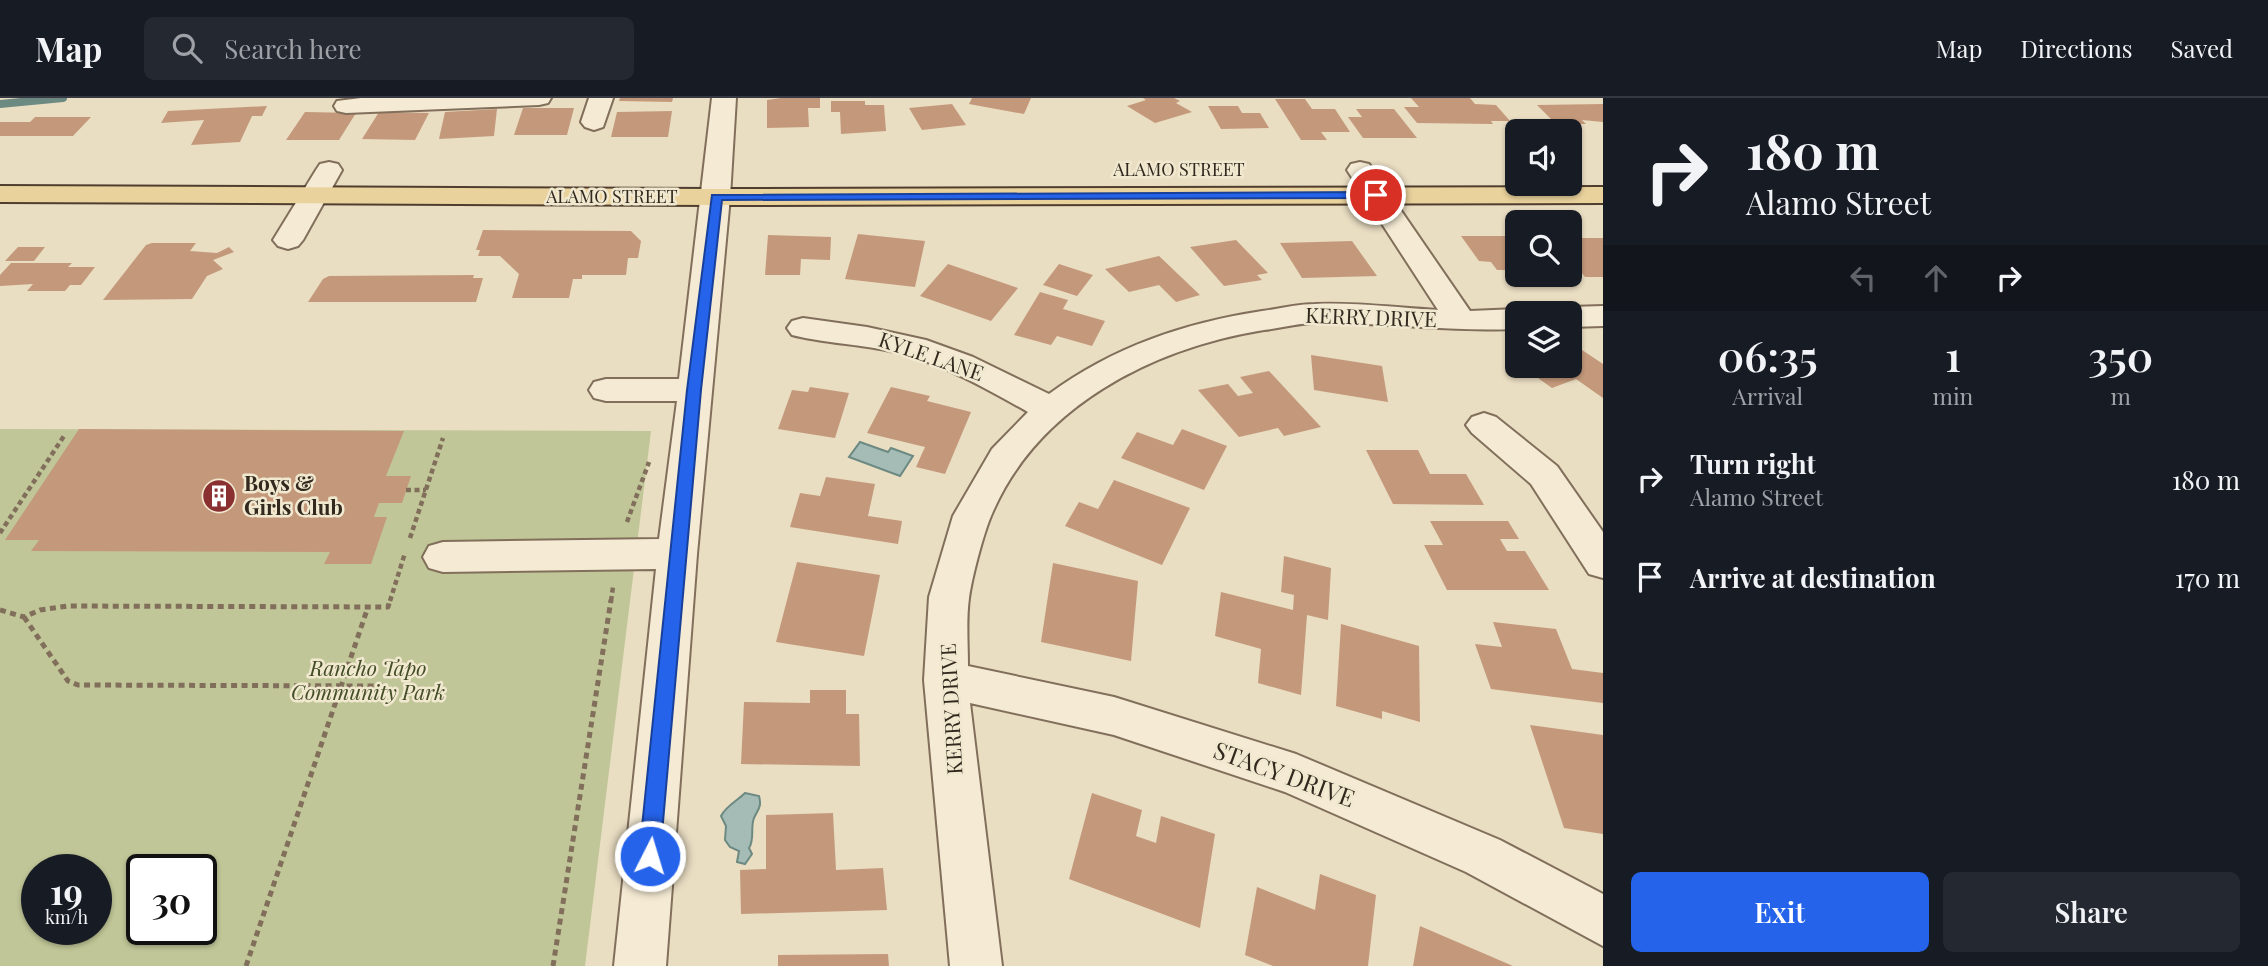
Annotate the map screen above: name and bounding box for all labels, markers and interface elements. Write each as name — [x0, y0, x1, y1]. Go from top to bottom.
search box — [144, 17, 634, 80]
text: Map — [35, 26, 102, 70]
icon: search — [168, 29, 206, 67]
text: Search here — [224, 31, 362, 66]
text: Map — [1936, 32, 1982, 64]
text: Directions — [2020, 32, 2133, 64]
text: Saved — [2171, 32, 2233, 64]
text: 180 m — [1746, 117, 1880, 182]
map controls — [1505, 119, 1582, 378]
button: sound — [1505, 119, 1582, 196]
icon: right — [1631, 126, 1722, 217]
street label: ALAMO STREET — [1112, 157, 1245, 181]
pin — [1346, 165, 1406, 225]
icon: arrive — [1357, 176, 1395, 214]
text: Alamo Street — [1746, 180, 1931, 223]
street label: ALAMO STREET — [545, 184, 678, 208]
button: search — [1505, 210, 1582, 287]
icon: left — [1844, 259, 1882, 297]
icon: ahead — [1917, 259, 1955, 297]
icon: right — [1990, 259, 2028, 297]
street label: KERRY DRIVE — [1305, 300, 1437, 332]
button: layers — [1505, 301, 1582, 378]
street label: KYLE LANE — [875, 324, 988, 386]
text: 06:35 — [1718, 327, 1818, 383]
text: 1 — [1945, 327, 1961, 383]
text: 350 — [2088, 327, 2153, 383]
text: Arrival — [1732, 380, 1803, 411]
text: min — [1932, 380, 1973, 411]
text: m — [2110, 380, 2131, 411]
text: Turn right — [1690, 446, 1816, 481]
icon: right — [1631, 460, 1669, 498]
text: 180 m — [2172, 462, 2240, 497]
place label: Boys & Girls Club — [244, 468, 343, 520]
building icon: Boys & Girls Club — [200, 477, 238, 515]
text: Alamo Street — [1690, 481, 1823, 512]
icon: arrive — [1631, 558, 1669, 596]
text: Arrive at destination — [1690, 560, 1936, 595]
text: 170 m — [2175, 560, 2240, 595]
street label: KERRY DRIVE — [933, 643, 967, 776]
park label: Rancho Tapo Community Park — [291, 653, 445, 705]
street label: STACY DRIVE — [1210, 733, 1360, 813]
position arrow — [613, 819, 687, 893]
speed limit sign: 30 — [126, 854, 217, 945]
text: 19 — [50, 867, 83, 914]
button: Exit — [1631, 872, 1929, 952]
button: Share — [1943, 872, 2240, 952]
text: km/h — [45, 905, 88, 929]

